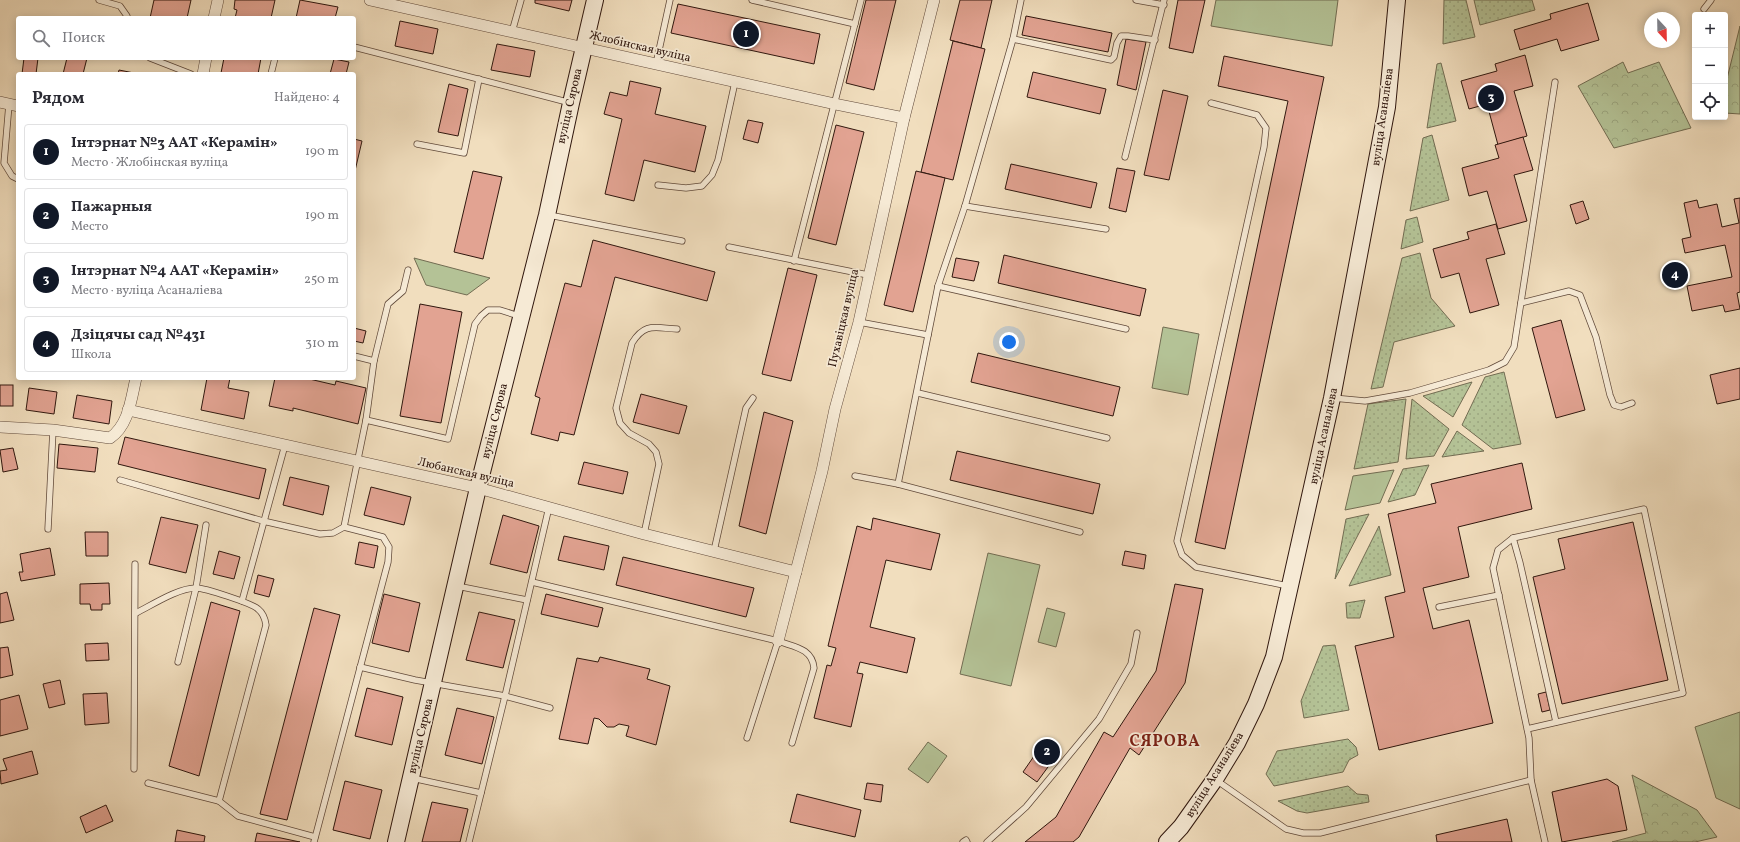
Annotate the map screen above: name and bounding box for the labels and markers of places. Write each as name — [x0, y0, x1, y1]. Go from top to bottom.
pin: 1 — [733, 19, 759, 49]
pin: 3 — [1478, 83, 1504, 113]
pin: 4 — [1662, 260, 1688, 290]
pin: 2 — [1034, 737, 1060, 767]

